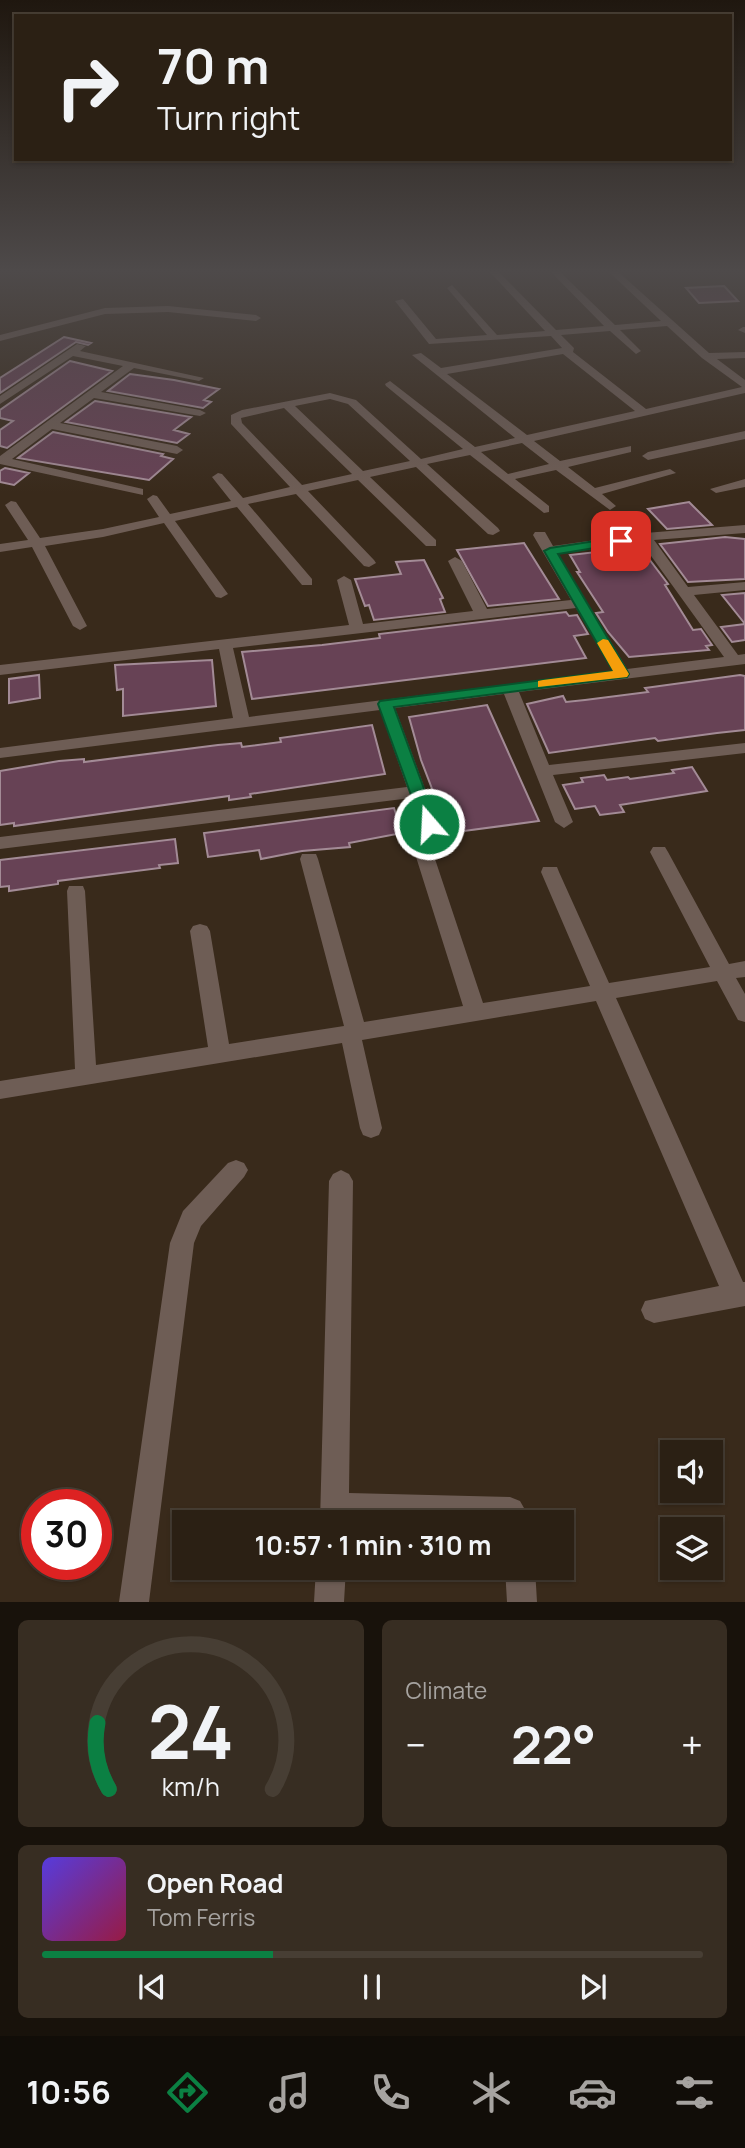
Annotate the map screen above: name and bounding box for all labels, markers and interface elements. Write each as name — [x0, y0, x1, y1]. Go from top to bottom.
text: 70 m — [157, 32, 269, 99]
icon: right — [42, 42, 133, 133]
text: Turn right — [157, 96, 300, 140]
pin — [591, 511, 651, 571]
icon: arrive — [602, 522, 640, 560]
position arrow — [392, 787, 466, 861]
map controls — [660, 1440, 723, 1580]
button: sound — [660, 1440, 723, 1503]
speed limit sign: 30 — [21, 1489, 112, 1580]
button: layers — [660, 1517, 723, 1580]
text: 10:57 · 1 min · 310 m — [255, 1527, 491, 1563]
text: Climate — [406, 1674, 487, 1706]
text: 24 — [148, 1682, 234, 1782]
text: 22° — [511, 1709, 596, 1780]
text: − — [406, 1718, 426, 1770]
text: + — [681, 1718, 703, 1770]
text: km/h — [162, 1769, 220, 1804]
text: Open Road — [147, 1865, 283, 1901]
text: Tom Ferris — [147, 1901, 255, 1933]
icon: previous — [133, 1968, 171, 2006]
icon: pause — [353, 1968, 391, 2006]
icon: next — [574, 1968, 612, 2006]
icon: directions — [163, 2068, 212, 2117]
icon: music — [265, 2068, 314, 2117]
icon: phone — [366, 2068, 415, 2117]
icon: climate — [467, 2068, 516, 2117]
icon: car — [568, 2068, 617, 2117]
icon: filters — [670, 2068, 719, 2117]
text: 10:56 — [26, 2070, 111, 2114]

